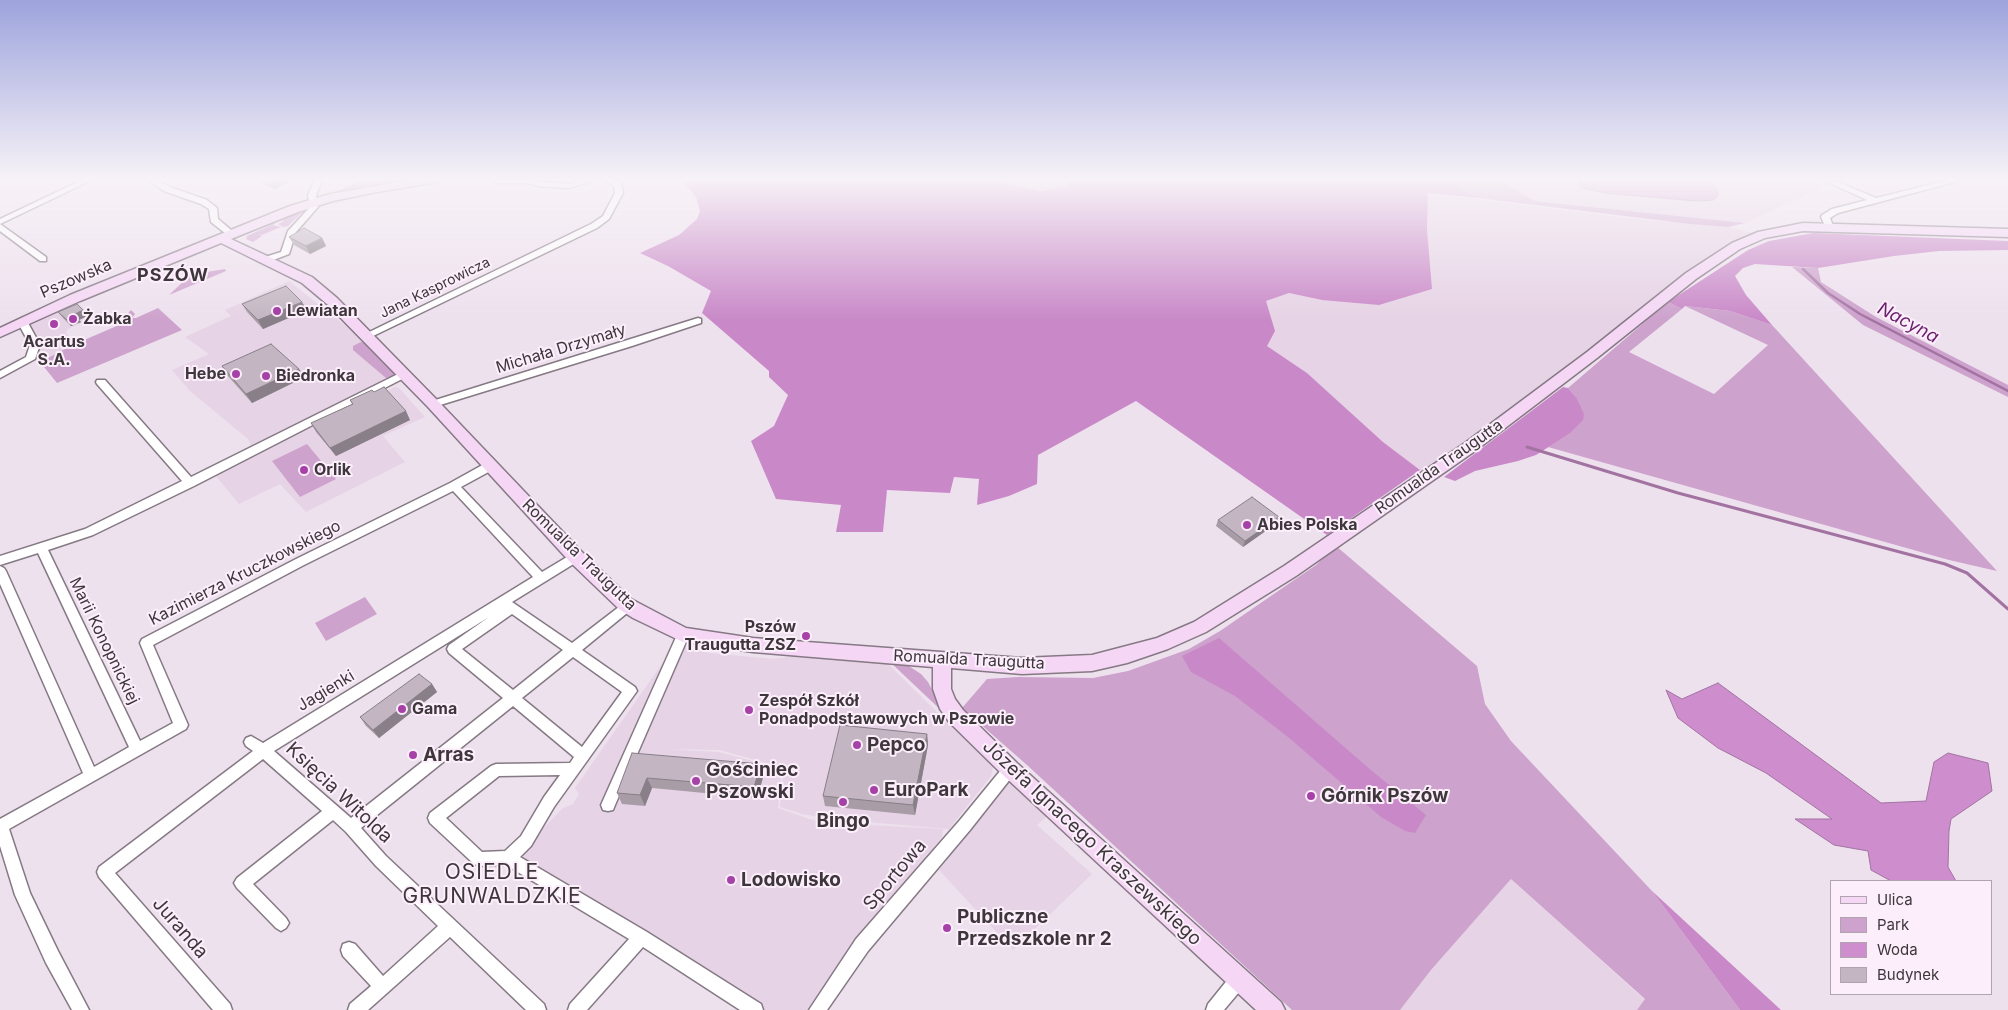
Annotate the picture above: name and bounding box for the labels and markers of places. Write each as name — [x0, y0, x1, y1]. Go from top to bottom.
place label: Lewiatan — [287, 301, 358, 321]
marker: Lewiatan — [271, 305, 283, 317]
place label: Żabka — [83, 309, 132, 329]
marker: Żabka — [67, 313, 79, 325]
marker: Acartus S.A. — [48, 318, 60, 330]
place label: Acartus S.A. — [23, 332, 85, 370]
place label: Hebe — [185, 364, 226, 384]
place label: Biedronka — [276, 366, 355, 386]
marker: Hebe — [230, 368, 242, 380]
marker: Biedronka — [260, 370, 272, 382]
place label: Orlik — [314, 460, 351, 480]
marker: Orlik — [298, 464, 310, 476]
place label: Abies Polska — [1257, 515, 1358, 535]
marker: Abies Polska — [1241, 519, 1253, 531]
place label: Pszów Traugutta ZSZ — [685, 617, 796, 655]
marker: Pszów Traugutta ZSZ — [800, 630, 812, 642]
place label: Zespół Szkół Ponadpodstawowych w Pszowie — [759, 691, 1014, 729]
place label: Gama — [412, 699, 457, 719]
marker: Gama — [396, 703, 408, 715]
marker: Zespół Szkół Ponadpodstawowych w Pszowie — [743, 704, 755, 716]
place label: Pepco — [867, 734, 925, 756]
marker: Pepco — [851, 739, 863, 751]
place label: Arras — [423, 744, 474, 766]
marker: Arras — [407, 749, 419, 761]
place label: Gościniec Pszowski — [706, 759, 798, 803]
marker: Gościniec Pszowski — [690, 775, 702, 787]
place label: EuroPark — [884, 779, 968, 801]
marker: EuroPark — [868, 784, 880, 796]
place label: Górnik Pszów — [1321, 785, 1448, 807]
marker: Górnik Pszów — [1305, 790, 1317, 802]
marker: Bingo — [837, 796, 849, 808]
place label: Bingo — [816, 810, 870, 832]
place label: Lodowisko — [741, 869, 841, 891]
marker: Lodowisko — [725, 874, 737, 886]
place label: Publiczne Przedszkole nr 2 — [957, 906, 1112, 950]
marker: Publiczne Przedszkole nr 2 — [941, 922, 953, 934]

